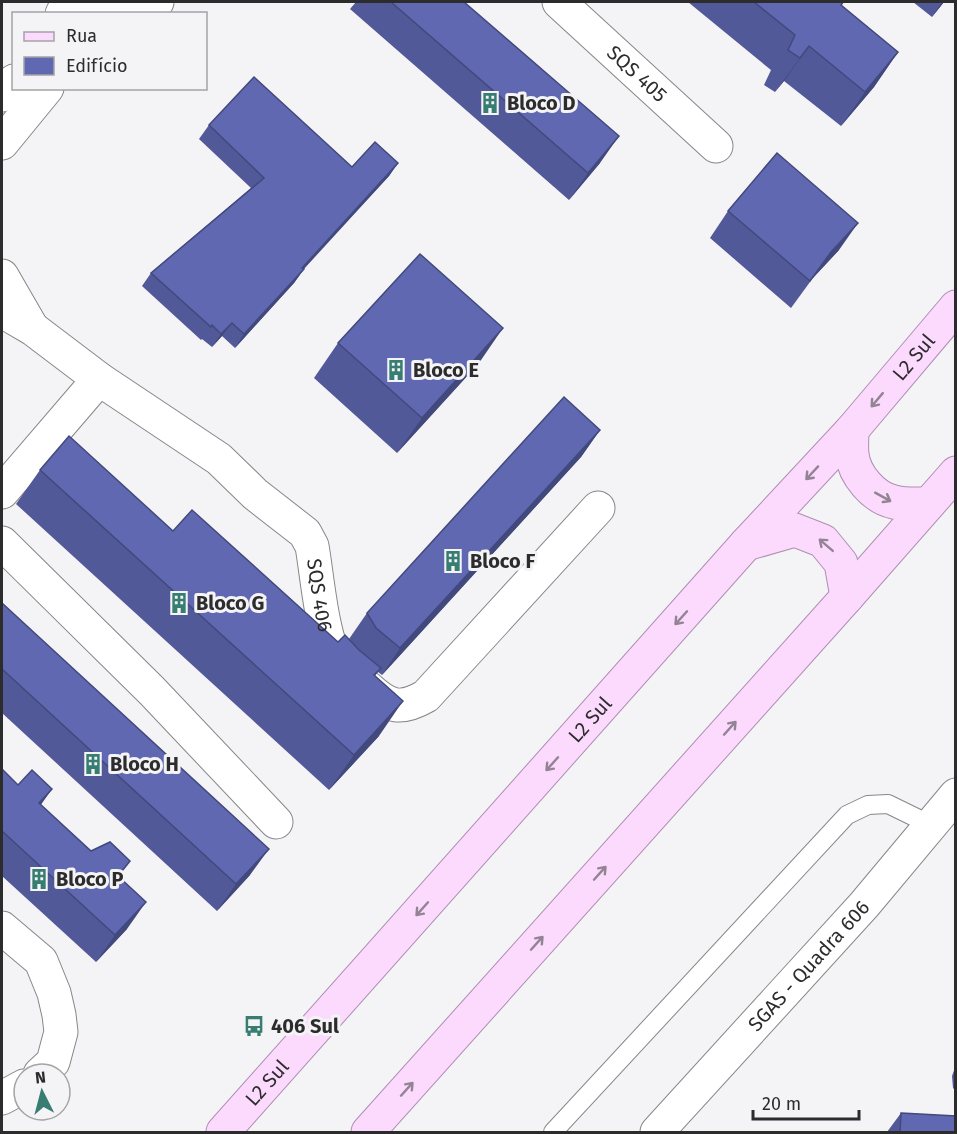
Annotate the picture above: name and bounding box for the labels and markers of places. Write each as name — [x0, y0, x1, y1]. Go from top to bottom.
building icon: Bloco D — [478, 91, 502, 115]
place label: Bloco D — [507, 91, 575, 115]
building icon: Bloco E — [384, 358, 408, 382]
place label: Bloco E — [413, 358, 479, 382]
building icon: Bloco F — [441, 549, 465, 573]
place label: Bloco F — [470, 549, 535, 573]
building icon: Bloco G — [167, 591, 191, 615]
place label: Bloco G — [196, 591, 264, 615]
building icon: Bloco H — [81, 752, 105, 776]
place label: Bloco H — [110, 752, 179, 776]
building icon: Bloco P — [27, 867, 51, 891]
place label: Bloco P — [56, 867, 123, 891]
bus stop icon: 406 Sul — [242, 1014, 266, 1038]
place label: 406 Sul — [271, 1014, 339, 1038]

